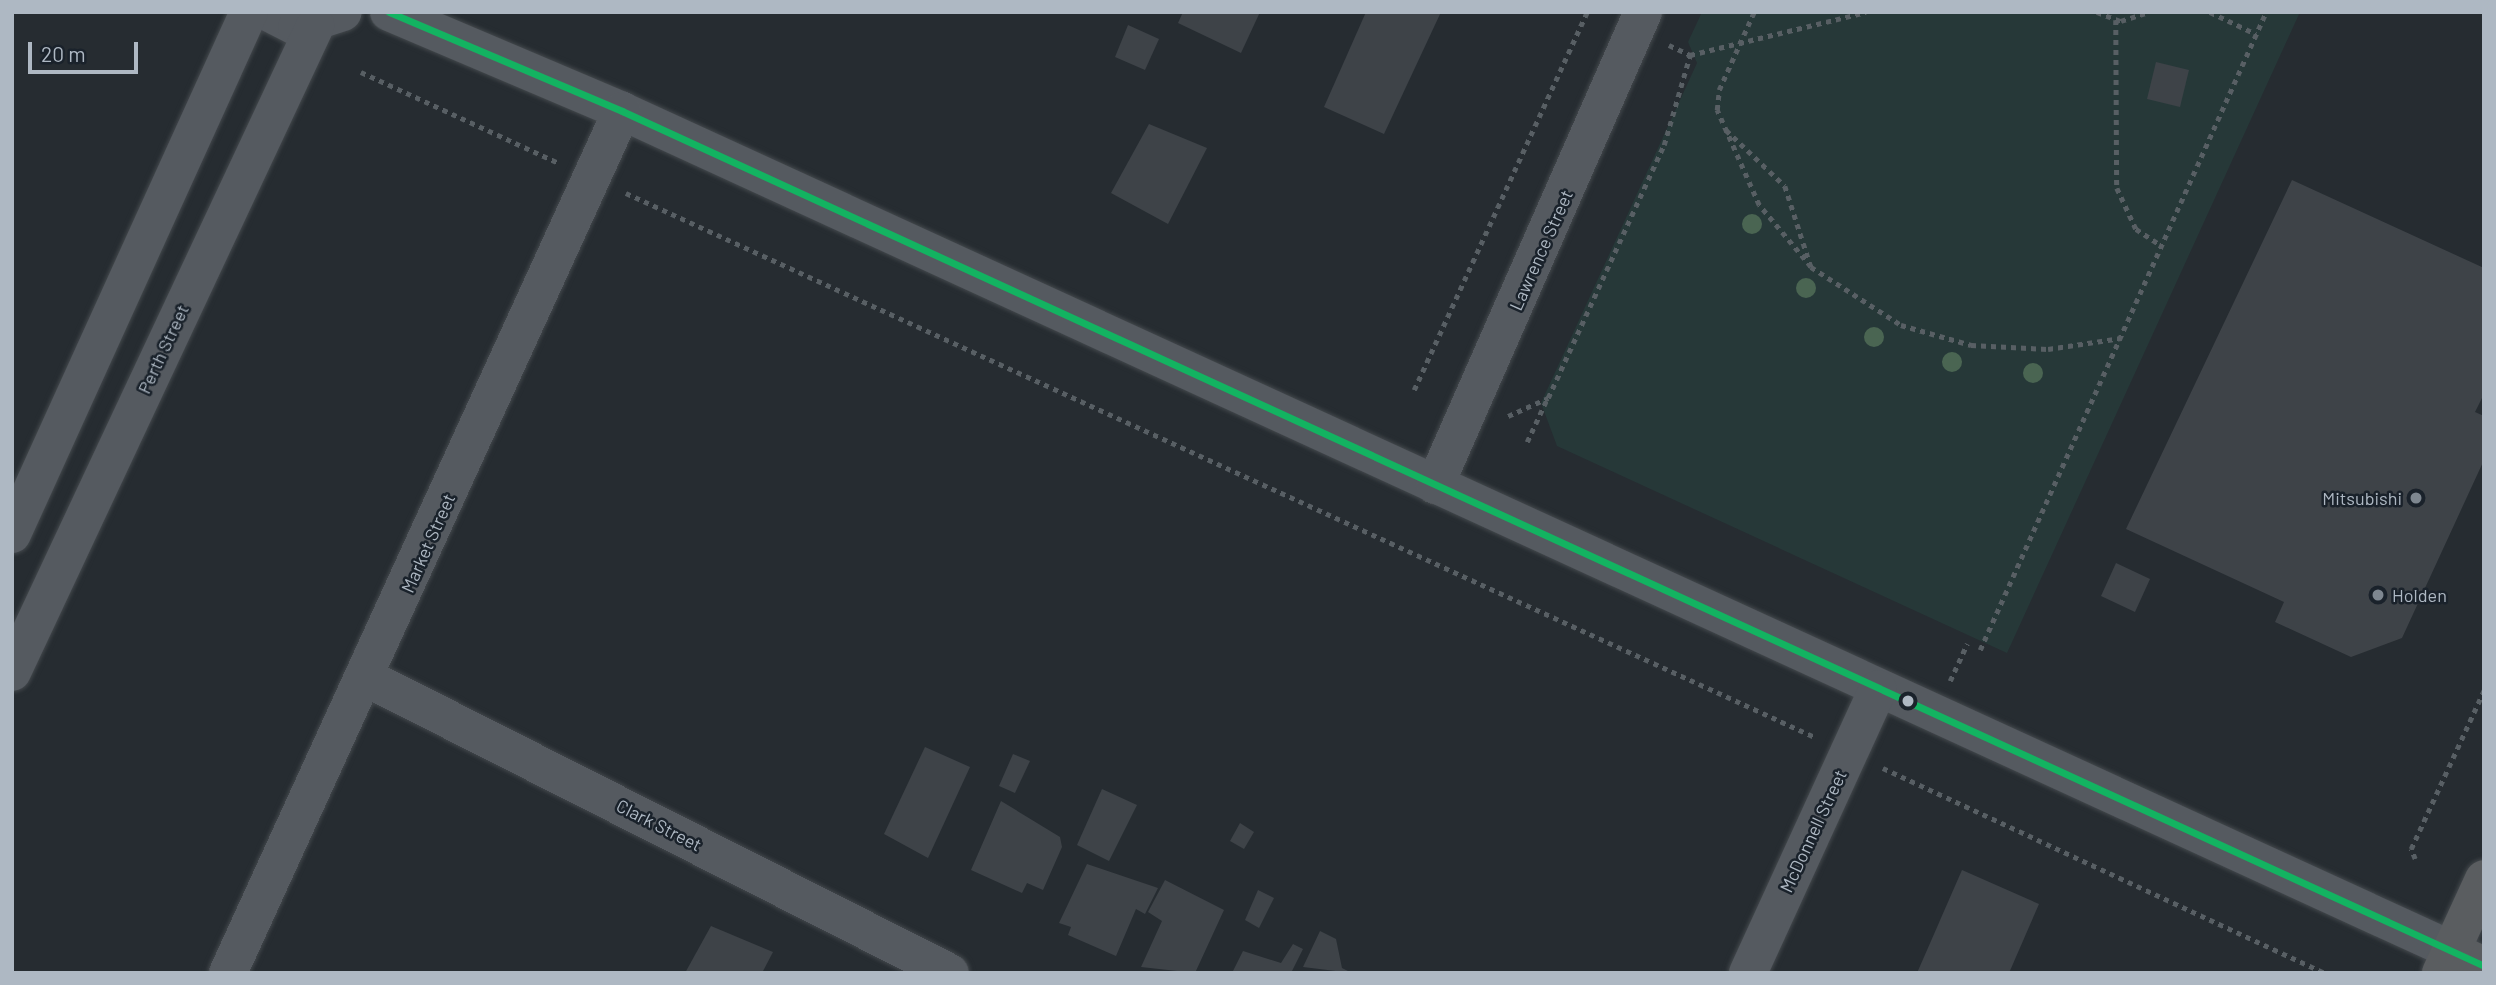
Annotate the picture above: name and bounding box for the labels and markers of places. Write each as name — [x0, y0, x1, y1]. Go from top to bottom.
place label: Mitsubishi — [2322, 487, 2402, 509]
marker: Mitsubishi — [2408, 490, 2424, 506]
place label: Holden — [2392, 584, 2447, 606]
marker: Holden — [2370, 587, 2386, 603]
unlabelled marker — [1901, 694, 1915, 708]

